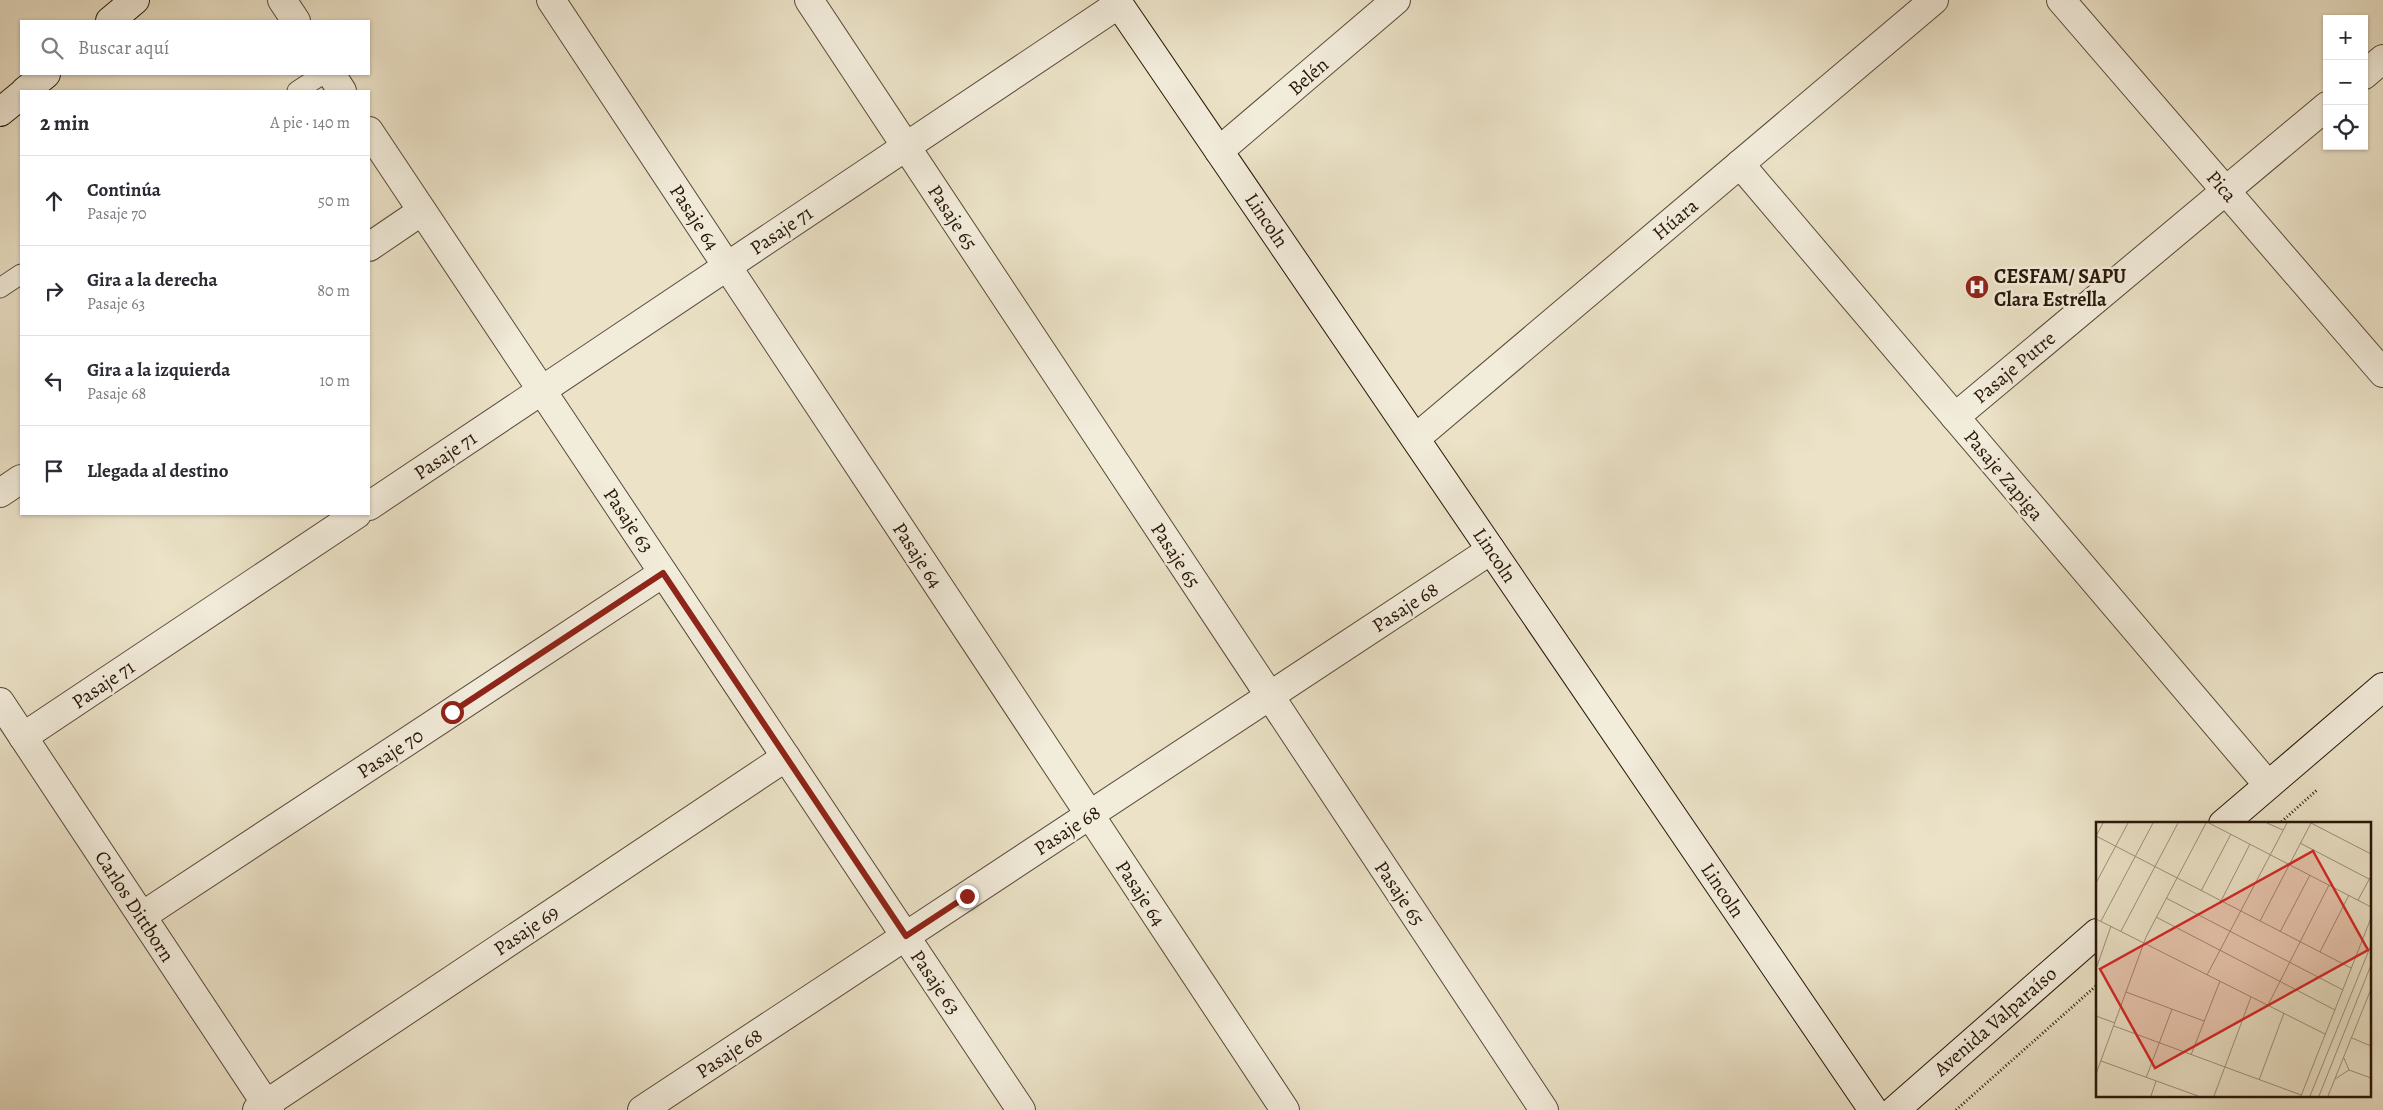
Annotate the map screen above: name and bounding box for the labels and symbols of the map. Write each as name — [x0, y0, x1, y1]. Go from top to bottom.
street label: Belén — [1282, 51, 1334, 101]
street label: Pica — [2200, 165, 2243, 209]
street label: Pasaje 64 — [663, 179, 726, 255]
street label: Pasaje 65 — [921, 179, 984, 255]
street label: Lincoln — [1238, 188, 1295, 253]
street label: Húara — [1647, 192, 1704, 246]
street label: Pasaje 71 — [745, 199, 818, 261]
place label: CESFAM/ SAPU Clara Estrella — [1994, 263, 2126, 313]
hospital icon: CESFAM/ SAPU Clara Estrella — [1964, 274, 1990, 300]
street label: Pasaje Putre — [1967, 325, 2061, 410]
street label: Pasaje 71 — [409, 424, 482, 486]
street label: Pasaje Zapiga — [1958, 424, 2050, 527]
street label: Pasaje 63 — [597, 483, 660, 558]
street label: Pasaje 64 — [886, 517, 949, 593]
street label: Pasaje 65 — [1144, 517, 1207, 593]
street label: Lincoln — [1466, 523, 1523, 588]
street label: Pasaje 68 — [1367, 576, 1444, 639]
street label: Pasaje 71 — [67, 653, 140, 715]
route start — [441, 701, 464, 724]
street label: Pasaje 70 — [352, 722, 429, 785]
street label: Pasaje 68 — [1029, 799, 1106, 862]
inset map — [2096, 822, 2370, 1098]
street label: Carlos Dittborn — [88, 845, 181, 967]
street label: Pasaje 64 — [1109, 855, 1172, 931]
street label: Pasaje 65 — [1368, 855, 1431, 931]
street label: Lincoln — [1694, 858, 1751, 923]
route end — [956, 885, 979, 908]
street label: Pasaje 69 — [488, 899, 564, 962]
street label: Pasaje 63 — [904, 945, 967, 1020]
street label: Avenida Valparaíso — [1927, 960, 2063, 1083]
street label: Pasaje 68 — [691, 1022, 768, 1085]

